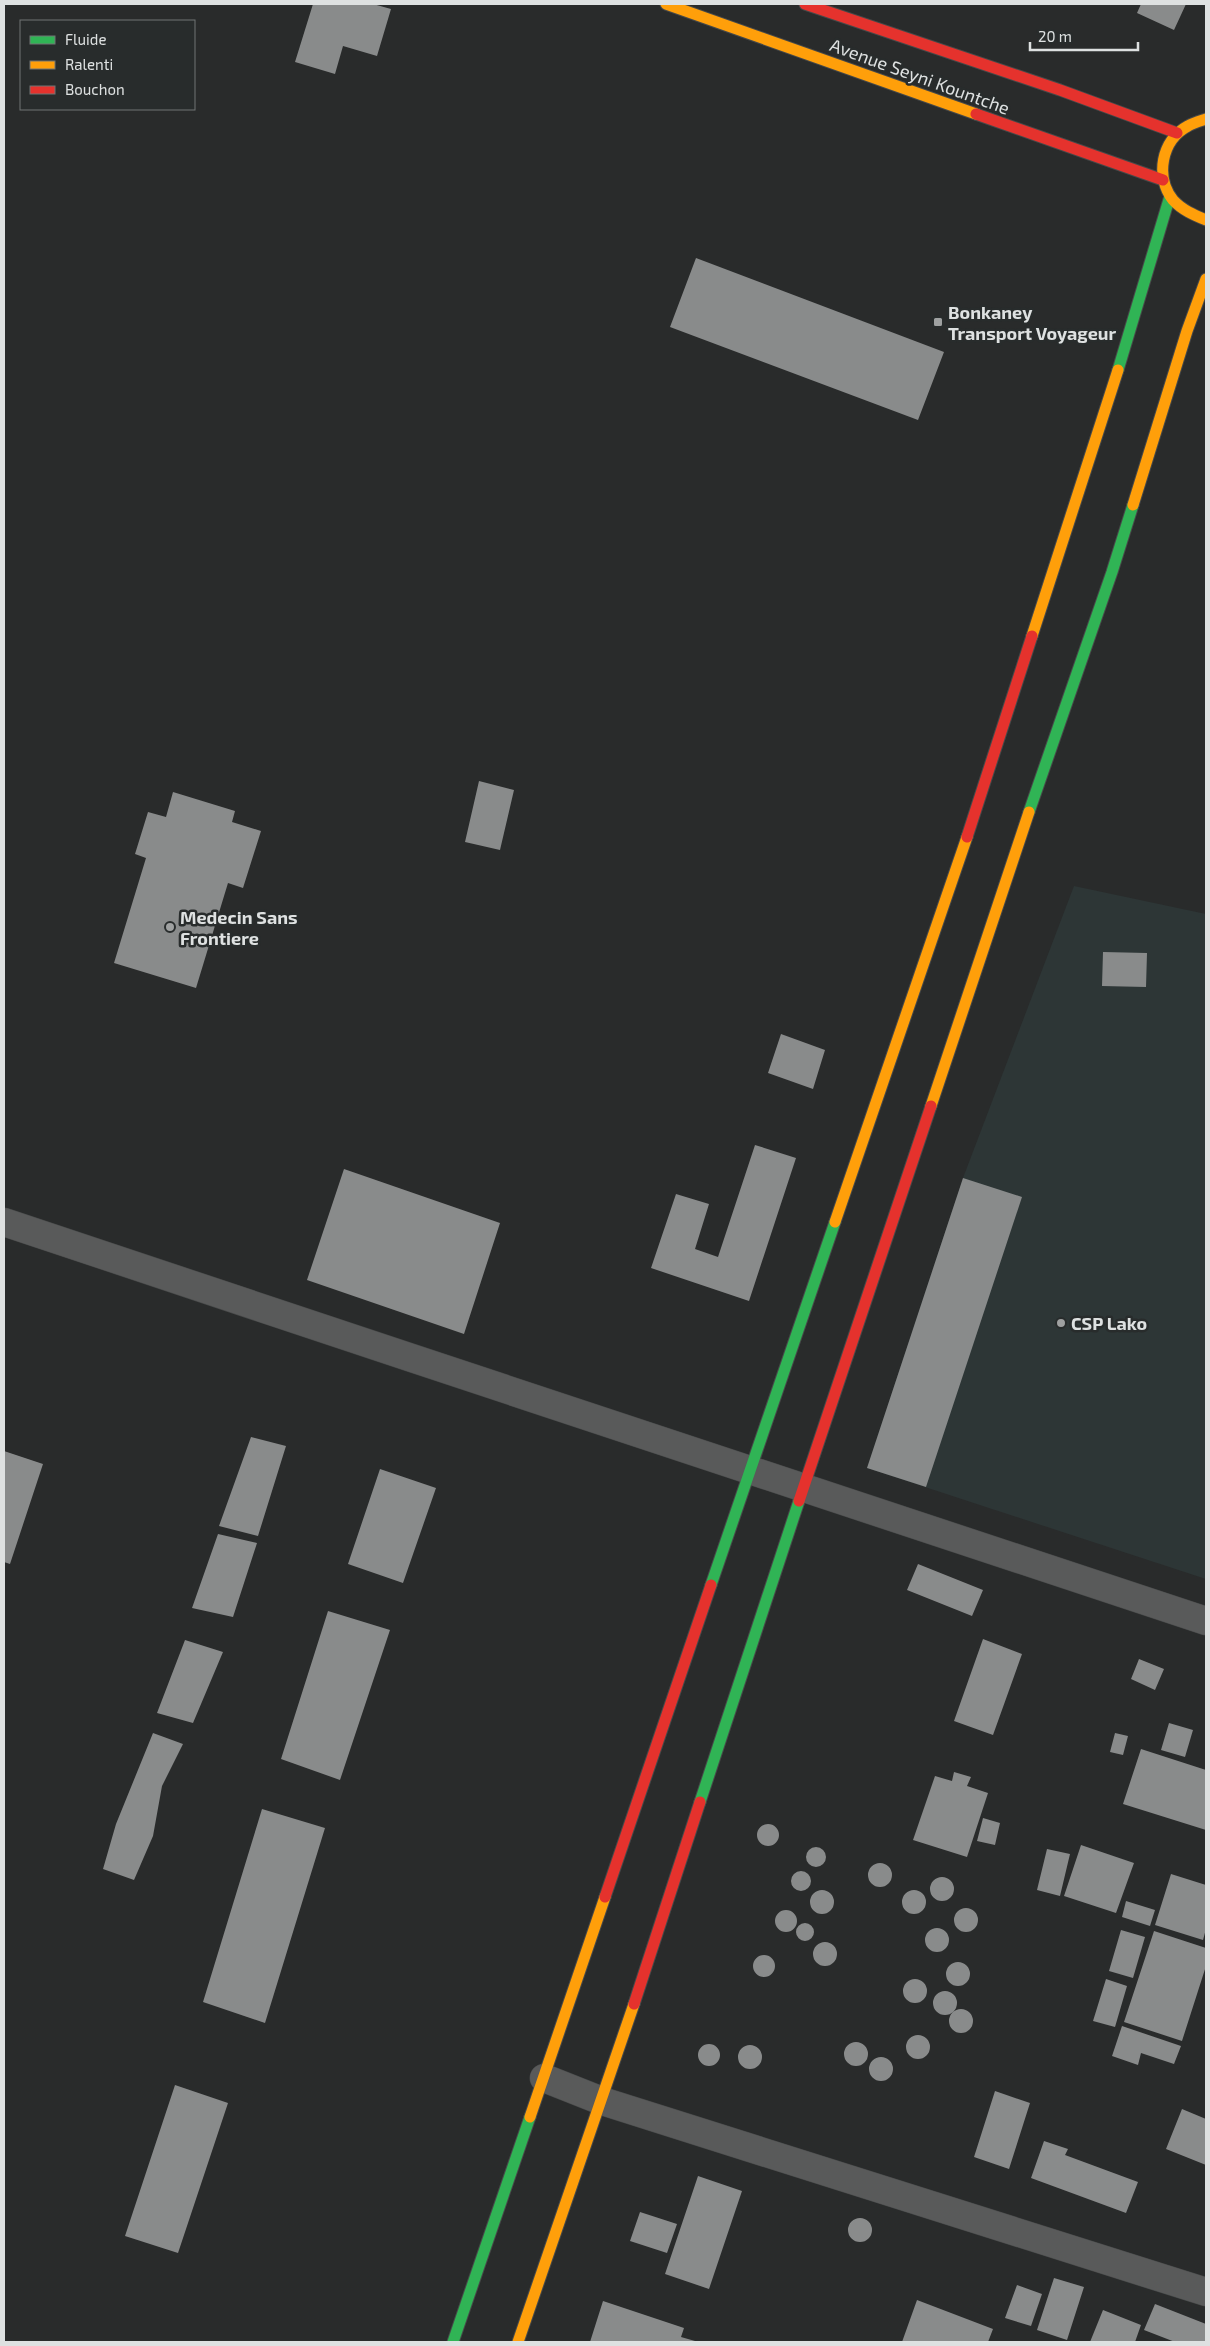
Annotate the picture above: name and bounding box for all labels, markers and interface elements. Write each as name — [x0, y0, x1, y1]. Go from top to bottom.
legend — [20, 20, 195, 110]
scale bar — [1030, 20, 1138, 52]
text: 20 m — [1038, 27, 1072, 45]
text: Fluide — [65, 30, 106, 48]
street label: Avenue Seyni Kountche — [827, 33, 1013, 119]
text: Ralenti — [65, 55, 113, 73]
text: Bouchon — [65, 80, 125, 98]
place label: Bonkaney Transport Voyageur — [948, 301, 1116, 344]
marker: Bonkaney Transport Voyageur — [932, 316, 944, 328]
place label: Medecin Sans Frontiere — [180, 906, 298, 949]
marker: Medecin Sans Frontiere — [164, 921, 176, 933]
place label: CSP Lako — [1071, 1312, 1147, 1334]
marker: CSP Lako — [1055, 1317, 1067, 1329]

